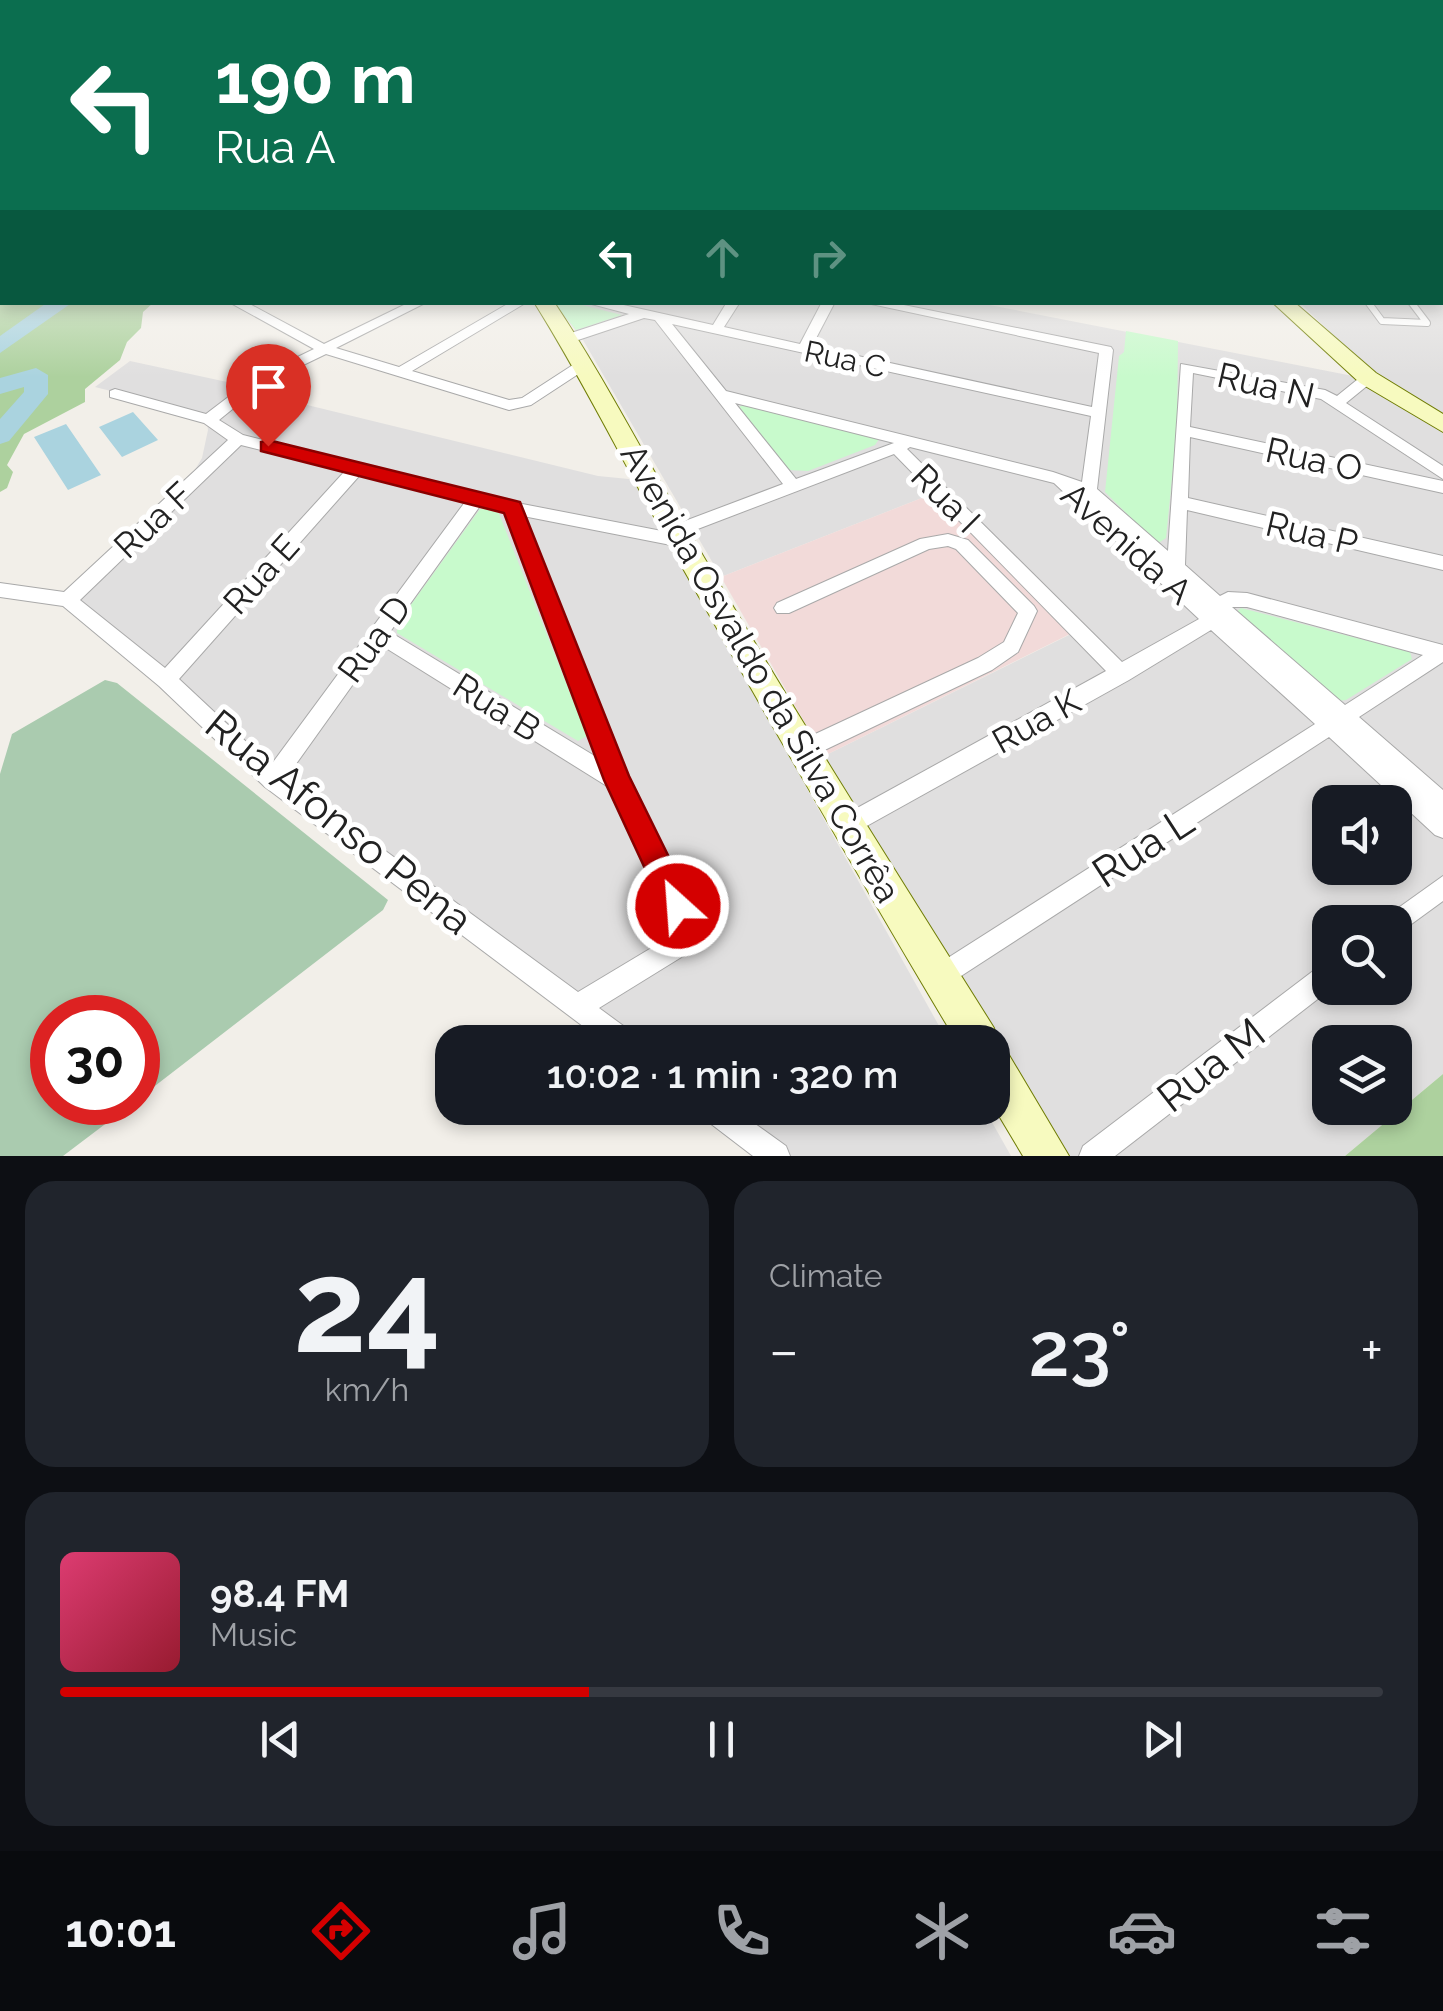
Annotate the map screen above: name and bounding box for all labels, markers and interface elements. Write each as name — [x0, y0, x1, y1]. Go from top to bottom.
text: 190 m — [215, 37, 416, 119]
icon: left — [50, 40, 180, 170]
text: Rua A — [215, 121, 336, 174]
icon: left — [590, 230, 645, 285]
icon: ahead — [695, 230, 750, 285]
icon: right — [800, 230, 855, 285]
street label: Rua C — [801, 333, 889, 385]
pin — [226, 344, 311, 447]
street label: Rua N — [1213, 354, 1319, 416]
icon: arrive — [241, 359, 296, 414]
street label: Rua O — [1262, 429, 1366, 489]
street label: Avenida Osvaldo da Silva Corrêa — [613, 437, 909, 909]
street label: Rua I — [903, 455, 989, 541]
street label: Rua F — [105, 474, 201, 566]
street label: Avenida A — [1053, 474, 1201, 612]
street label: Rua P — [1262, 503, 1362, 563]
street label: Rua E — [215, 526, 307, 622]
street label: Rua D — [329, 588, 419, 690]
street label: Rua B — [446, 665, 548, 749]
street label: Rua K — [985, 680, 1087, 762]
street label: Rua Afonso Pena — [196, 700, 482, 944]
map controls — [1312, 785, 1412, 1125]
button: sound — [1312, 785, 1412, 885]
street label: Rua L — [1083, 796, 1203, 898]
position arrow — [626, 854, 730, 958]
button: search — [1312, 905, 1412, 1005]
speed limit sign: 30 — [30, 995, 160, 1125]
street label: Rua M — [1148, 1008, 1274, 1122]
button: layers — [1312, 1025, 1412, 1125]
text: 10:02 · 1 min · 320 m — [547, 1052, 898, 1097]
text: 24 — [293, 1230, 441, 1382]
text: Climate — [769, 1257, 883, 1294]
text: 23° — [1029, 1305, 1130, 1394]
text: − — [769, 1318, 799, 1383]
text: + — [1360, 1318, 1383, 1383]
text: km/h — [325, 1371, 409, 1408]
text: 98.4 FM — [210, 1571, 349, 1616]
text: Music — [210, 1616, 297, 1653]
icon: previous — [253, 1712, 308, 1767]
icon: pause — [694, 1712, 749, 1767]
icon: next — [1135, 1712, 1190, 1767]
icon: directions — [306, 1896, 376, 1966]
icon: music — [507, 1896, 577, 1966]
icon: phone — [707, 1896, 777, 1966]
icon: climate — [907, 1896, 977, 1966]
icon: car — [1107, 1896, 1177, 1966]
icon: filters — [1308, 1896, 1378, 1966]
text: 10:01 — [65, 1905, 176, 1958]

